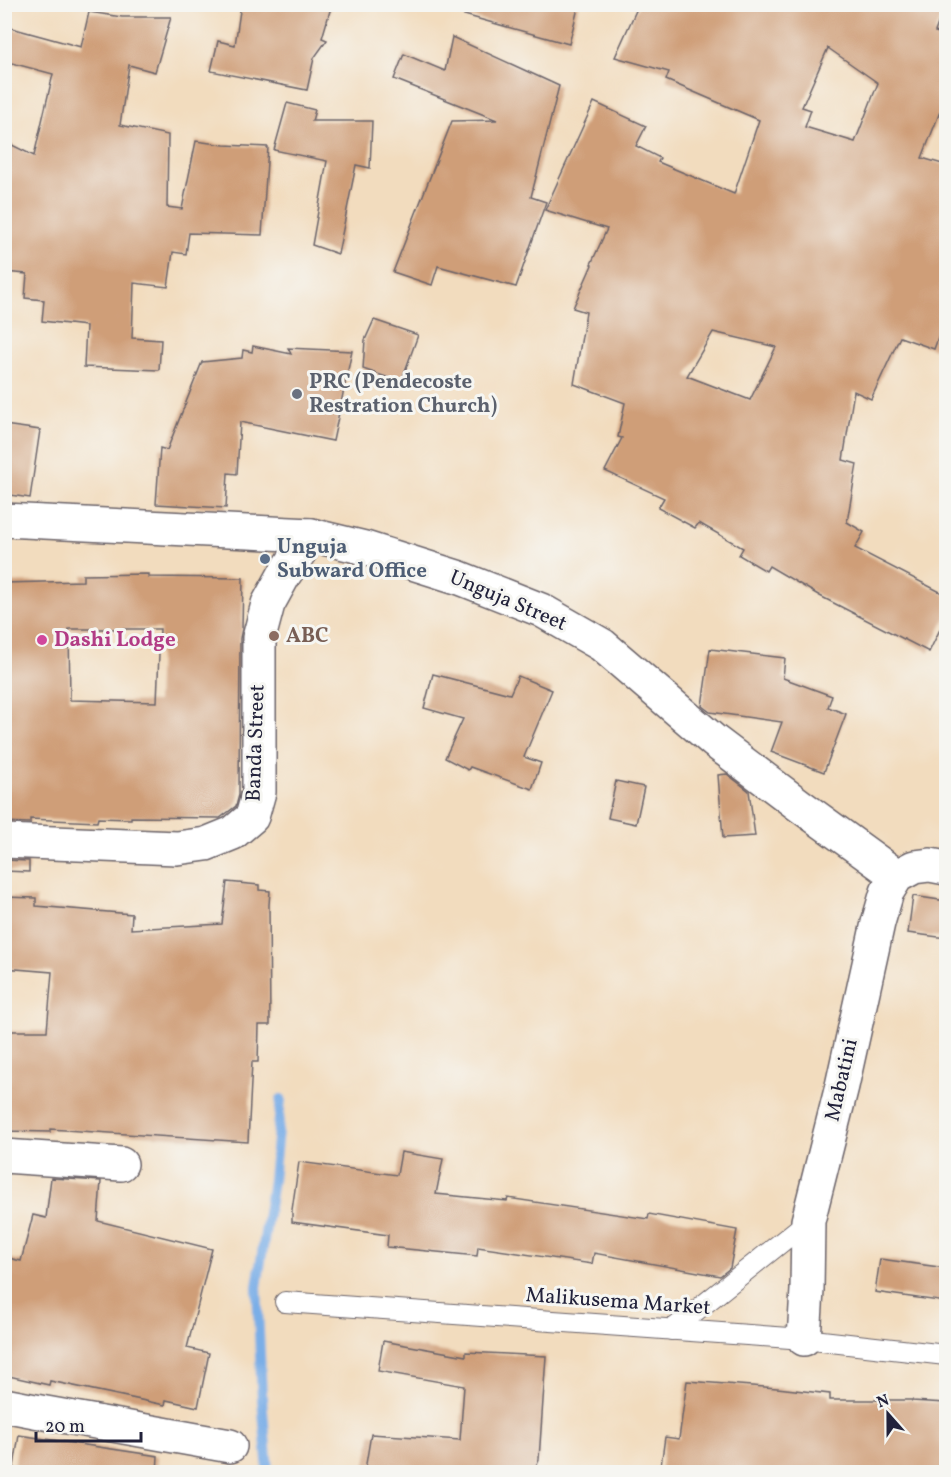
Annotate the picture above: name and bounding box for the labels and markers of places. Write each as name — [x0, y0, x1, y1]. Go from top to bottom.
place label: PRC (Pendecoste Restration Church) — [309, 368, 497, 421]
marker: PRC (Pendecoste Restration Church) — [290, 387, 304, 401]
place label: Unguja Subward Office — [277, 533, 427, 586]
marker: Unguja Subward Office — [258, 552, 272, 566]
place label: ABC — [286, 622, 329, 651]
place label: Dashi Lodge — [54, 626, 176, 655]
marker: ABC — [267, 629, 281, 643]
marker: Dashi Lodge — [35, 633, 49, 647]

